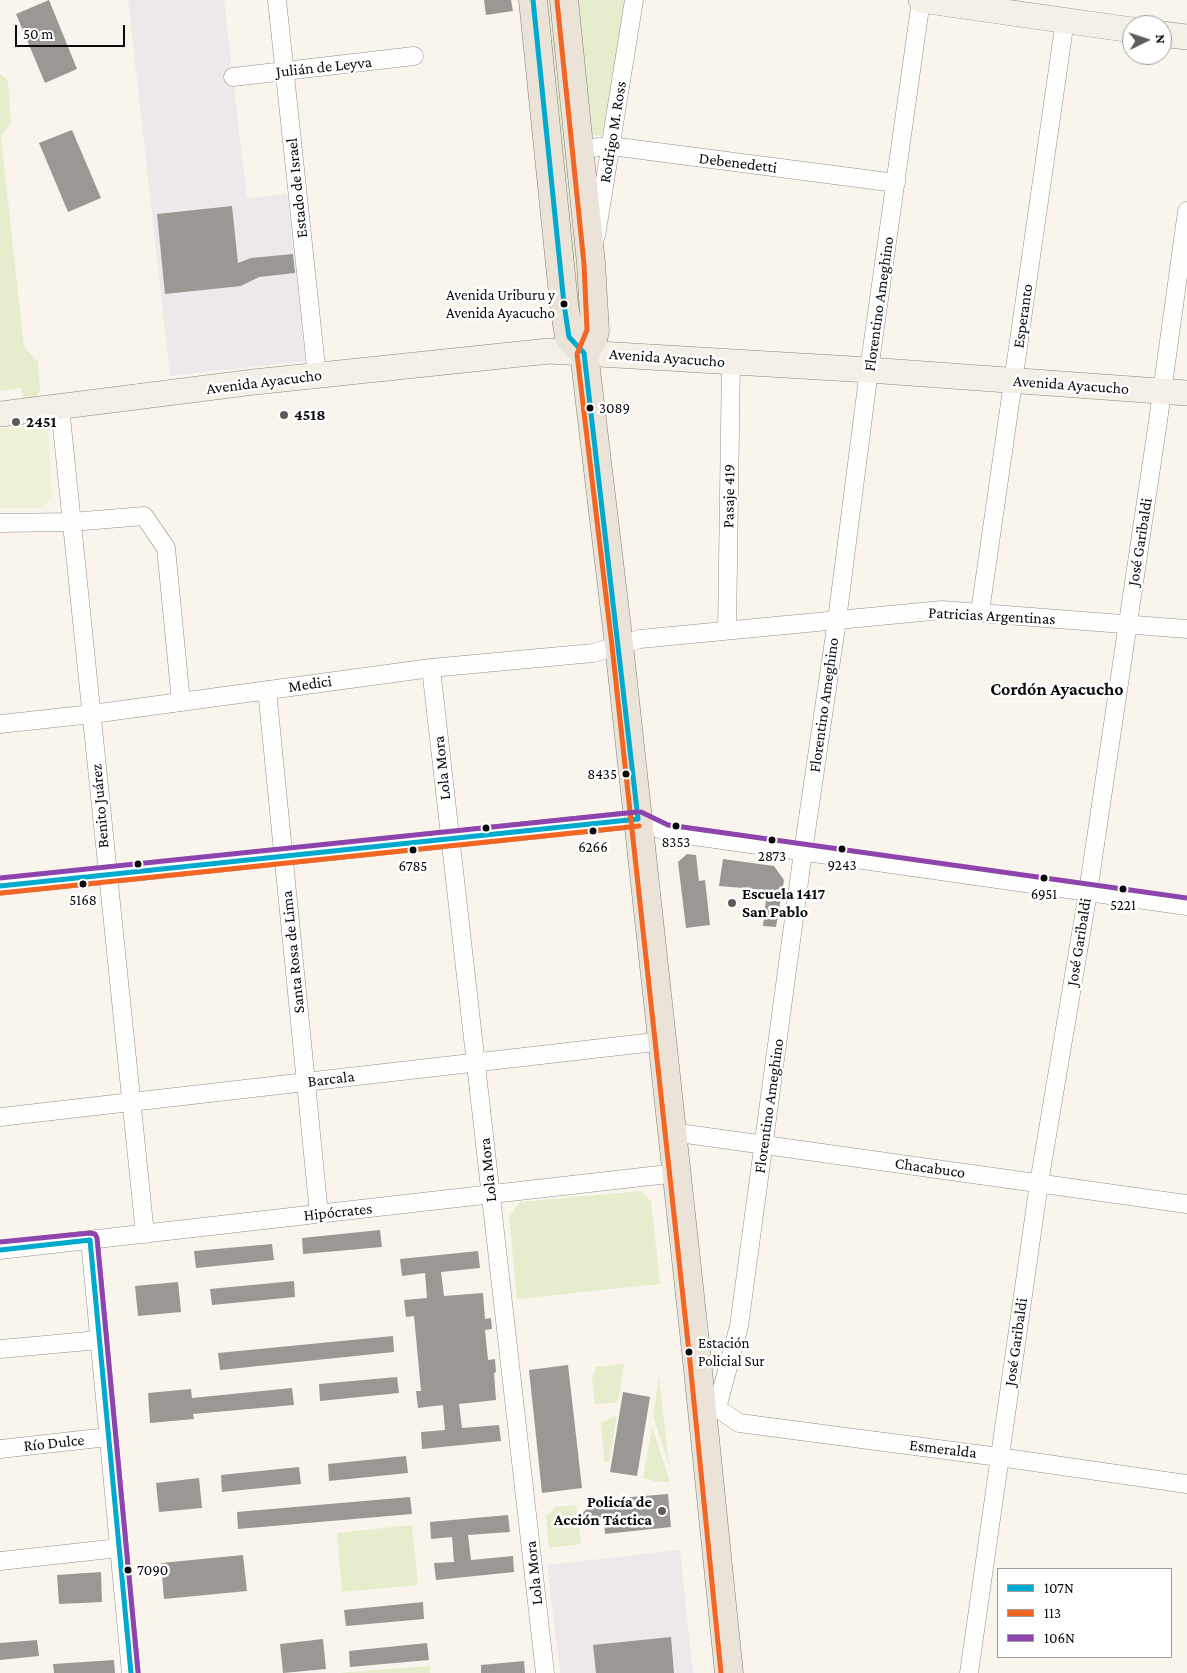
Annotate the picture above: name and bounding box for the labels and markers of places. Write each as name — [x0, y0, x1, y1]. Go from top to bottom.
place label: Avenida Uriburu y Avenida Ayacucho — [446, 286, 555, 321]
marker: Avenida Uriburu y Avenida Ayacucho — [559, 299, 569, 309]
place label: 3089 — [599, 399, 630, 417]
marker: 3089 — [585, 403, 595, 413]
place label: 4518 — [294, 405, 326, 425]
marker: 4518 — [278, 409, 290, 421]
place label: 2451 — [26, 412, 56, 432]
marker: 2451 — [10, 416, 22, 428]
place label: 8435 — [587, 765, 617, 783]
marker: 8435 — [621, 769, 631, 779]
marker: 8353 — [671, 821, 681, 831]
unlabelled marker — [481, 823, 491, 833]
marker: 6266 — [588, 826, 598, 836]
place label: 8353 — [662, 833, 690, 851]
marker: 2873 — [767, 835, 777, 845]
place label: 6266 — [578, 838, 608, 856]
marker: 9243 — [837, 844, 847, 854]
marker: 6785 — [408, 845, 418, 855]
place label: 2873 — [758, 847, 786, 865]
place label: 9243 — [827, 856, 857, 874]
place label: 6785 — [399, 857, 427, 875]
unlabelled marker — [133, 859, 143, 869]
marker: 6951 — [1039, 873, 1049, 883]
marker: 5168 — [78, 879, 88, 889]
place label: Escuela 1417 San Pablo — [742, 884, 825, 922]
marker: 5221 — [1118, 884, 1128, 894]
place label: 6951 — [1031, 885, 1057, 903]
place label: 5168 — [69, 891, 97, 909]
place label: 5221 — [1110, 896, 1136, 914]
marker: Escuela 1417 San Pablo — [726, 897, 738, 909]
place label: Estación Policial Sur — [698, 1334, 765, 1369]
marker: Estación Policial Sur — [684, 1347, 694, 1357]
place label: Policía de Acción Táctica — [554, 1492, 652, 1530]
marker: Policía de Acción Táctica — [656, 1505, 668, 1517]
place label: 7090 — [137, 1561, 168, 1579]
marker: 7090 — [123, 1565, 133, 1575]

